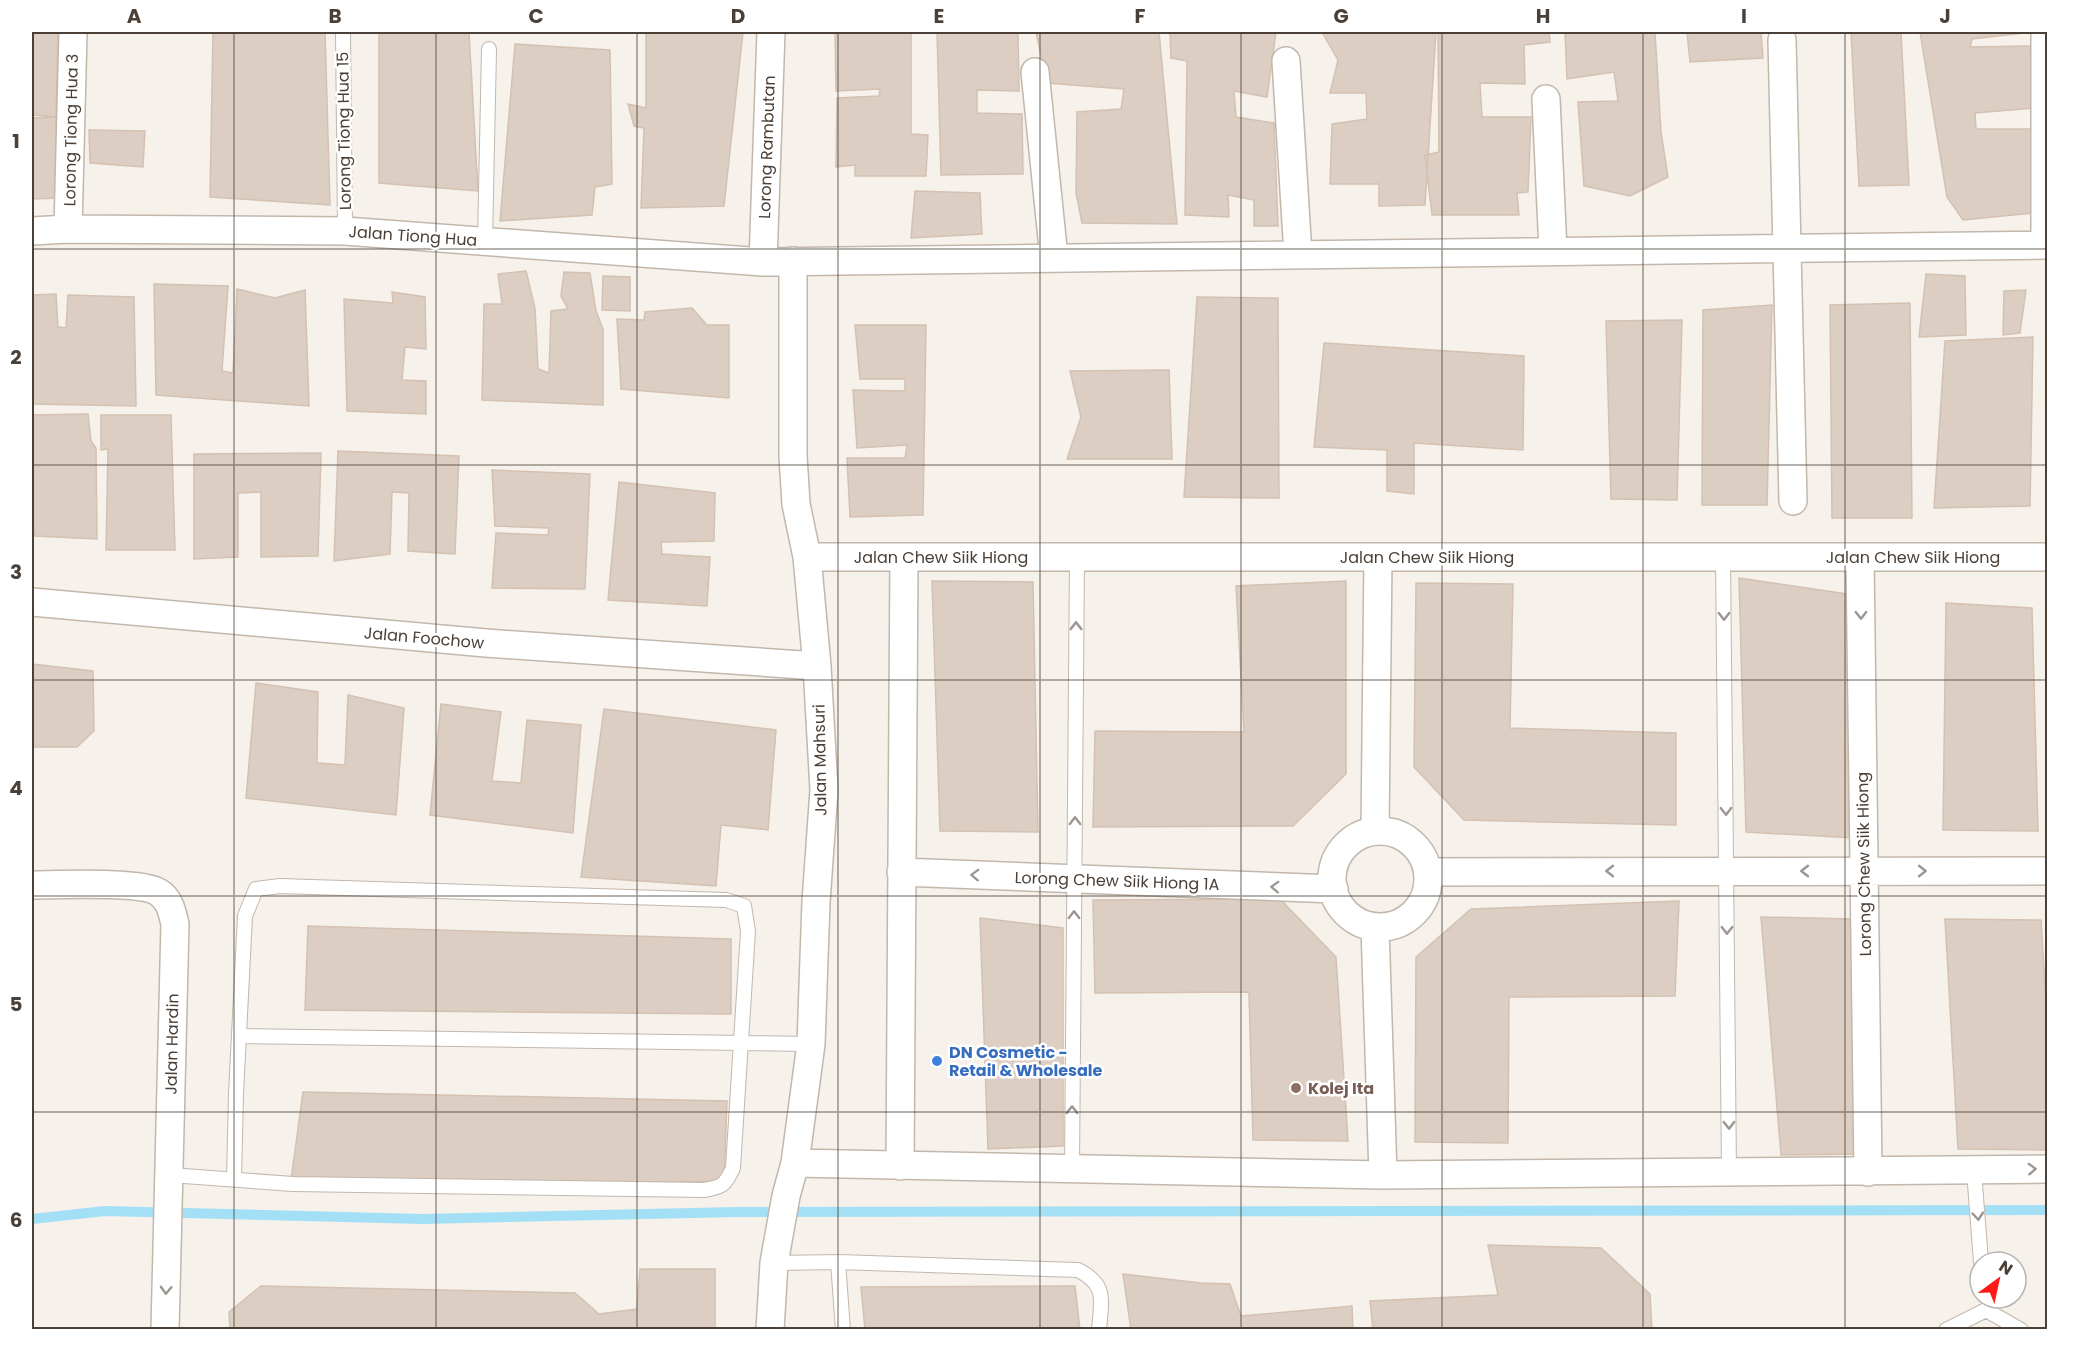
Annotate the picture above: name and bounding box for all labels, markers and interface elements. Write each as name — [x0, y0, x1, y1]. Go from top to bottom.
text: A — [127, 2, 142, 30]
text: B — [328, 2, 342, 30]
text: C — [528, 2, 544, 30]
text: D — [731, 2, 745, 30]
text: E — [934, 2, 944, 30]
text: F — [1135, 2, 1146, 30]
text: G — [1333, 2, 1349, 30]
text: H — [1536, 2, 1550, 30]
text: I — [1741, 2, 1747, 30]
text: J — [1939, 2, 1951, 30]
street label: Lorong Tiong Hua 15 — [331, 52, 357, 210]
street label: Lorong Tiong Hua 3 — [58, 53, 84, 207]
street label: Lorong Rambutan — [753, 75, 781, 219]
text: 1 — [12, 127, 20, 155]
street label: Jalan Tiong Hua — [348, 220, 478, 252]
text: 2 — [10, 343, 22, 371]
street label: Jalan Chew Siik Hiong — [854, 546, 1028, 569]
street label: Jalan Chew Siik Hiong — [1340, 546, 1514, 569]
street label: Jalan Chew Siik Hiong — [1826, 546, 2000, 569]
text: 3 — [10, 558, 22, 586]
one-way arrow — [1718, 611, 1730, 620]
one-way arrow — [1855, 611, 1867, 620]
street label: Jalan Foochow — [363, 621, 485, 655]
one-way arrow — [1070, 621, 1082, 630]
street label: Jalan Mahsuri — [808, 704, 832, 816]
street label: Lorong Chew Siik Hiong — [1851, 771, 1877, 957]
text: 4 — [9, 774, 23, 802]
one-way arrow — [1720, 806, 1732, 815]
one-way arrow — [1069, 816, 1081, 825]
one-way arrow — [1606, 865, 1615, 877]
one-way arrow — [1801, 865, 1810, 877]
one-way arrow — [1918, 865, 1927, 877]
street label: Lorong Chew Siik Hiong 1A — [1014, 866, 1220, 896]
one-way arrow — [971, 869, 980, 881]
one-way arrow — [1271, 880, 1280, 893]
one-way arrow — [1068, 911, 1080, 920]
one-way arrow — [1721, 925, 1733, 934]
text: 5 — [10, 990, 23, 1018]
street label: Jalan Hardin — [160, 993, 184, 1095]
place label: DN Cosmetic - Retail & Wholesale — [949, 1041, 1103, 1082]
marker: DN Cosmetic - Retail & Wholesale — [930, 1054, 944, 1068]
place label: Kolej Ita — [1308, 1077, 1374, 1100]
marker: Kolej Ita — [1289, 1081, 1303, 1095]
one-way arrow — [1066, 1106, 1078, 1115]
one-way arrow — [1722, 1120, 1735, 1129]
one-way arrow — [2027, 1163, 2036, 1175]
text: 6 — [10, 1206, 22, 1234]
one-way arrow — [1971, 1212, 1984, 1221]
north arrow — [1968, 1250, 2028, 1310]
text: N — [1995, 1255, 2017, 1281]
one-way arrow — [160, 1286, 173, 1295]

